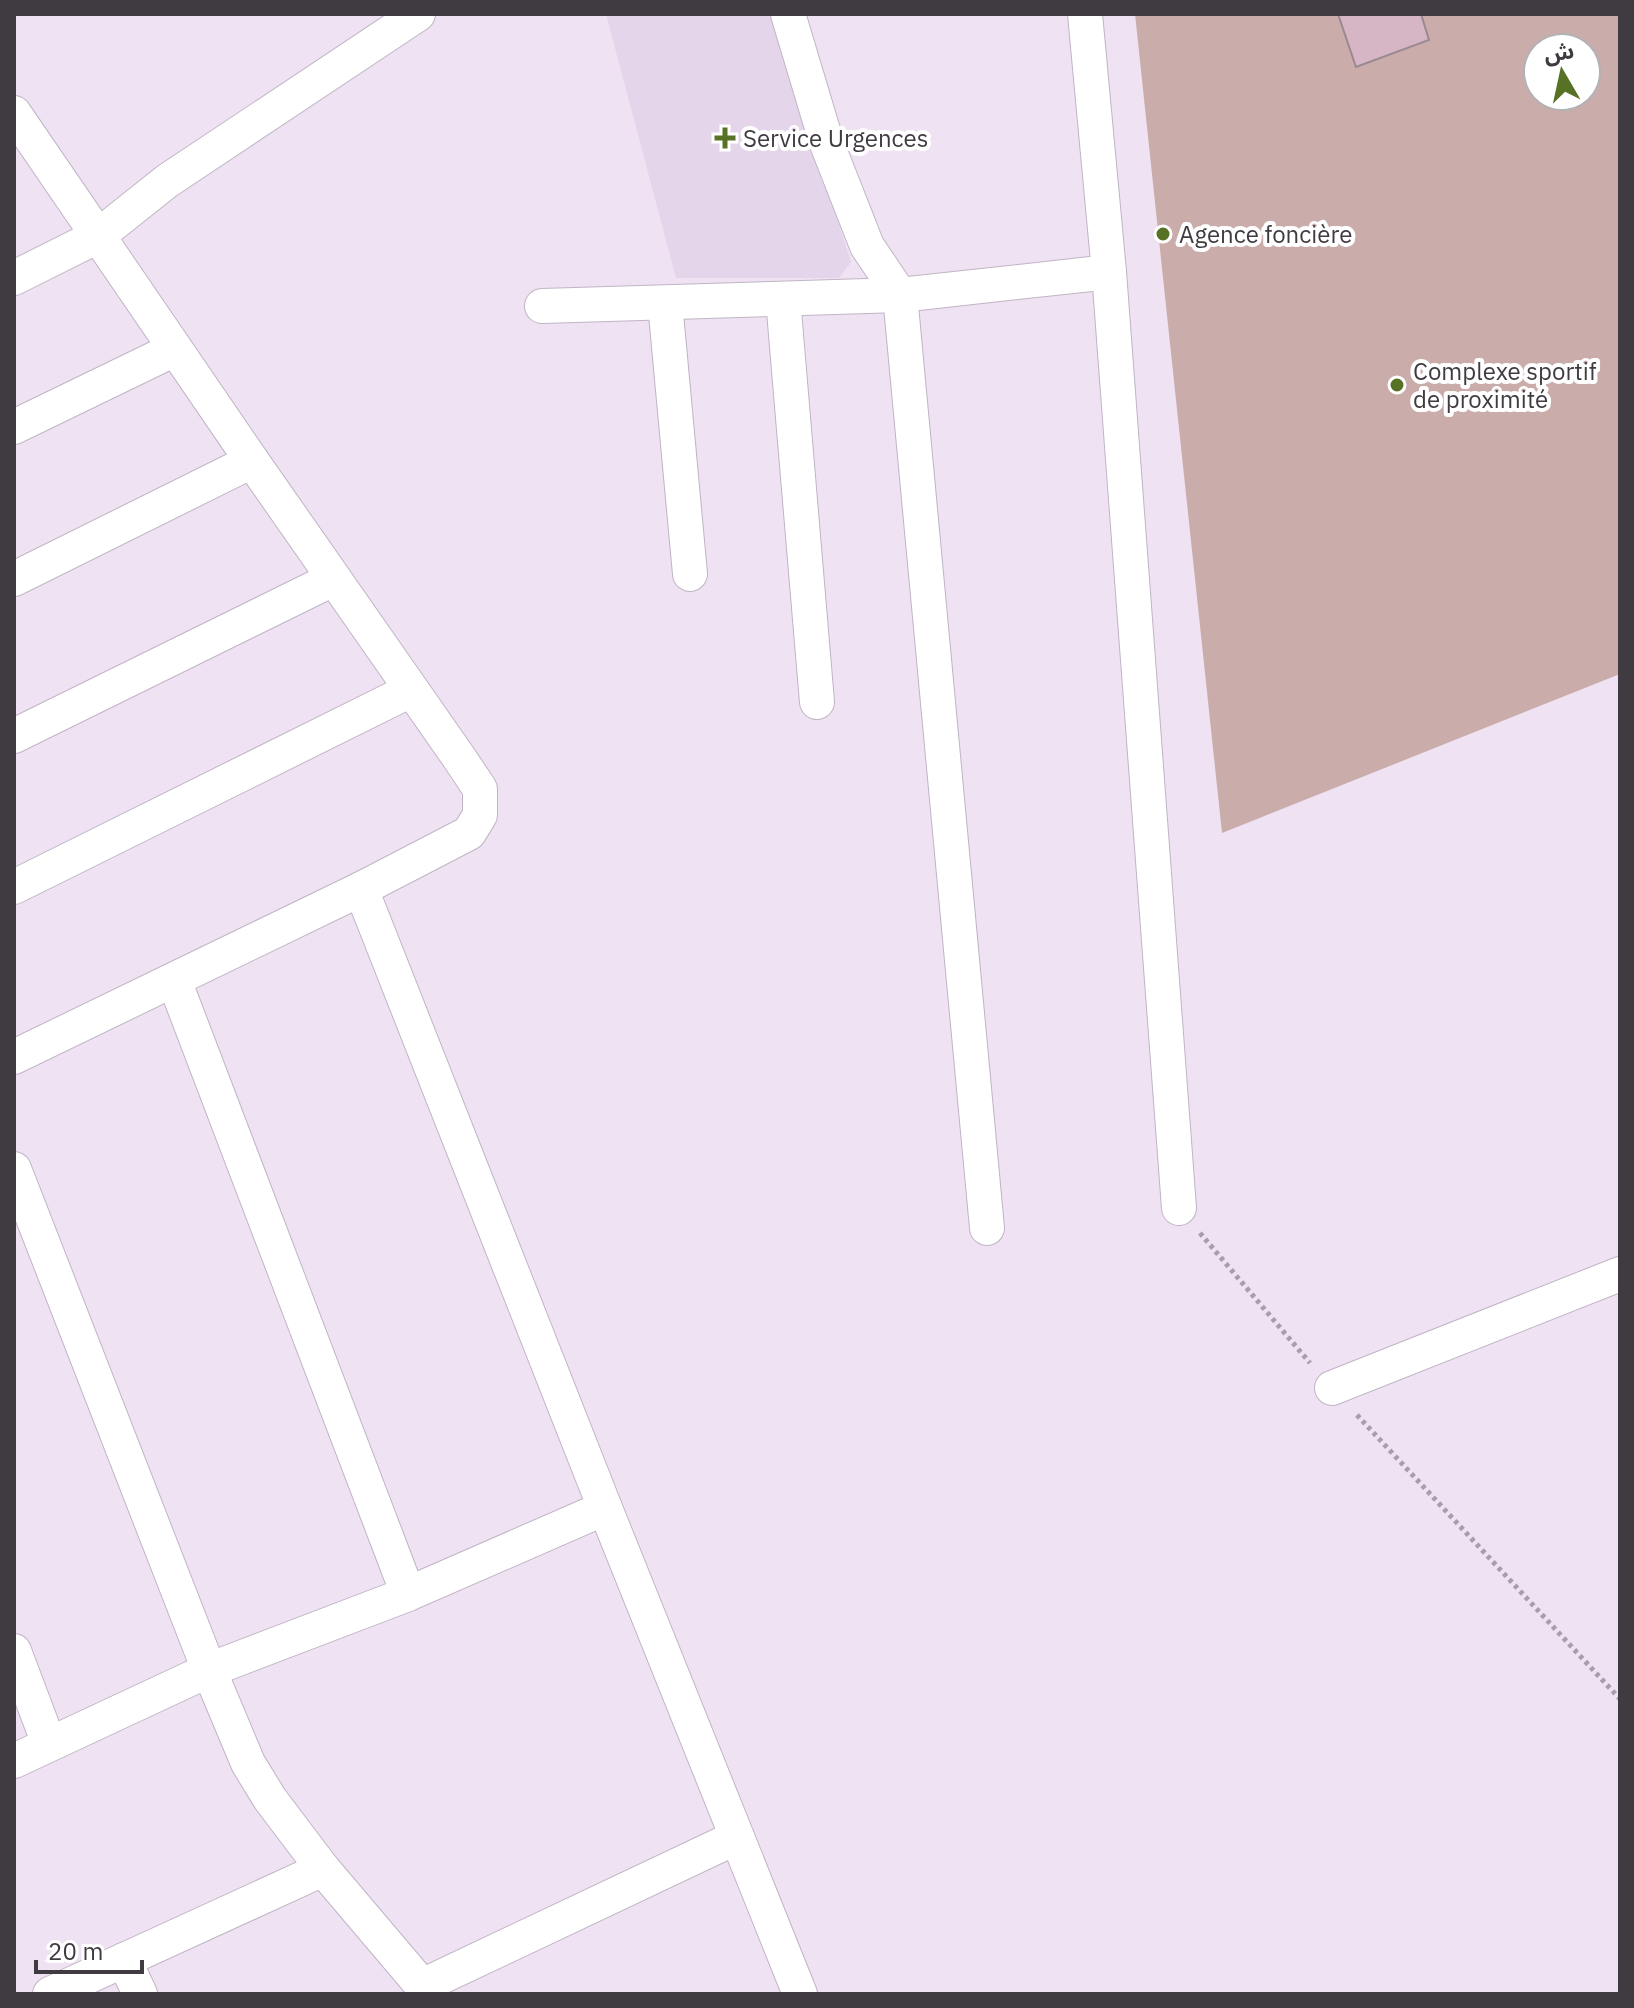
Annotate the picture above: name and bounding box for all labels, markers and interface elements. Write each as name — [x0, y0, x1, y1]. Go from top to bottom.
north arrow — [1522, 32, 1602, 112]
text: ش — [1542, 35, 1576, 68]
place label: Service Urgences — [743, 122, 928, 154]
marker: Service Urgences — [714, 127, 736, 149]
place label: Agence foncière — [1179, 218, 1352, 250]
marker: Agence foncière — [1154, 225, 1172, 243]
place label: Complexe sportif de proximité — [1413, 355, 1597, 415]
marker: Complexe sportif de proximité — [1388, 376, 1406, 394]
scale bar — [36, 1924, 142, 1974]
text: 20 m — [48, 1935, 103, 1967]

